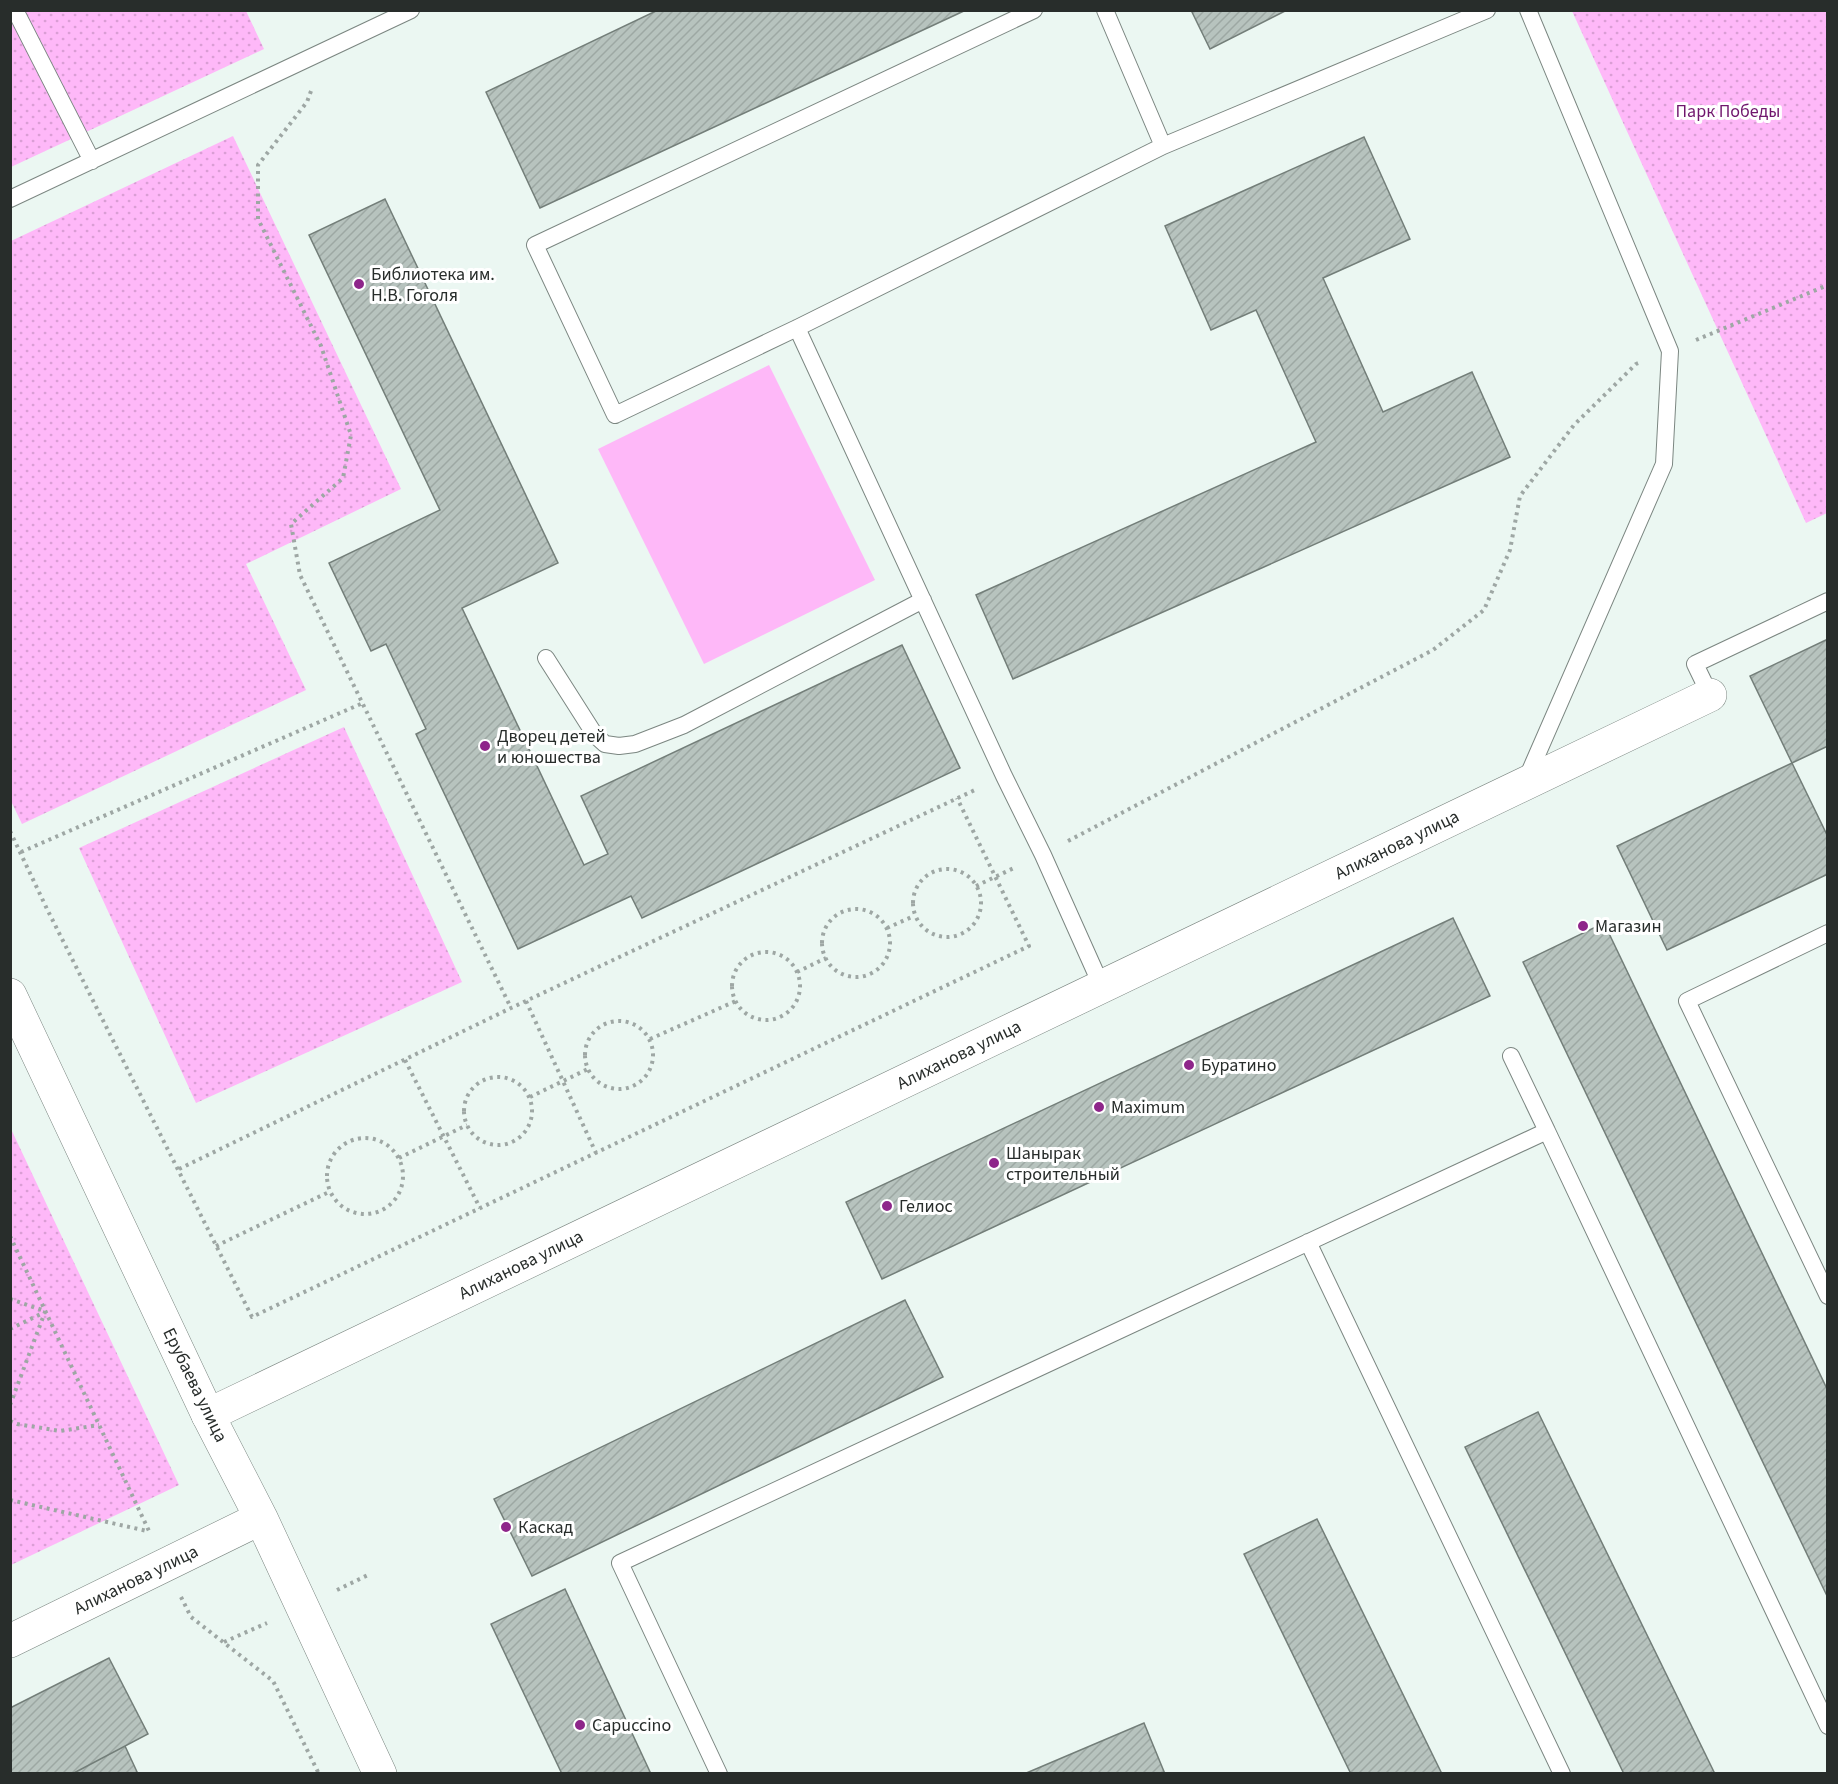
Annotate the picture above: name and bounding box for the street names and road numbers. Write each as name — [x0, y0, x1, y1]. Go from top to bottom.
street label: Алиханова улица — [1331, 804, 1463, 886]
street label: Алиханова улица — [893, 1014, 1025, 1096]
street label: Алиханова улица — [455, 1224, 587, 1306]
street label: Ерубаева улица — [156, 1324, 234, 1446]
street label: Алиханова улица — [70, 1539, 202, 1621]

